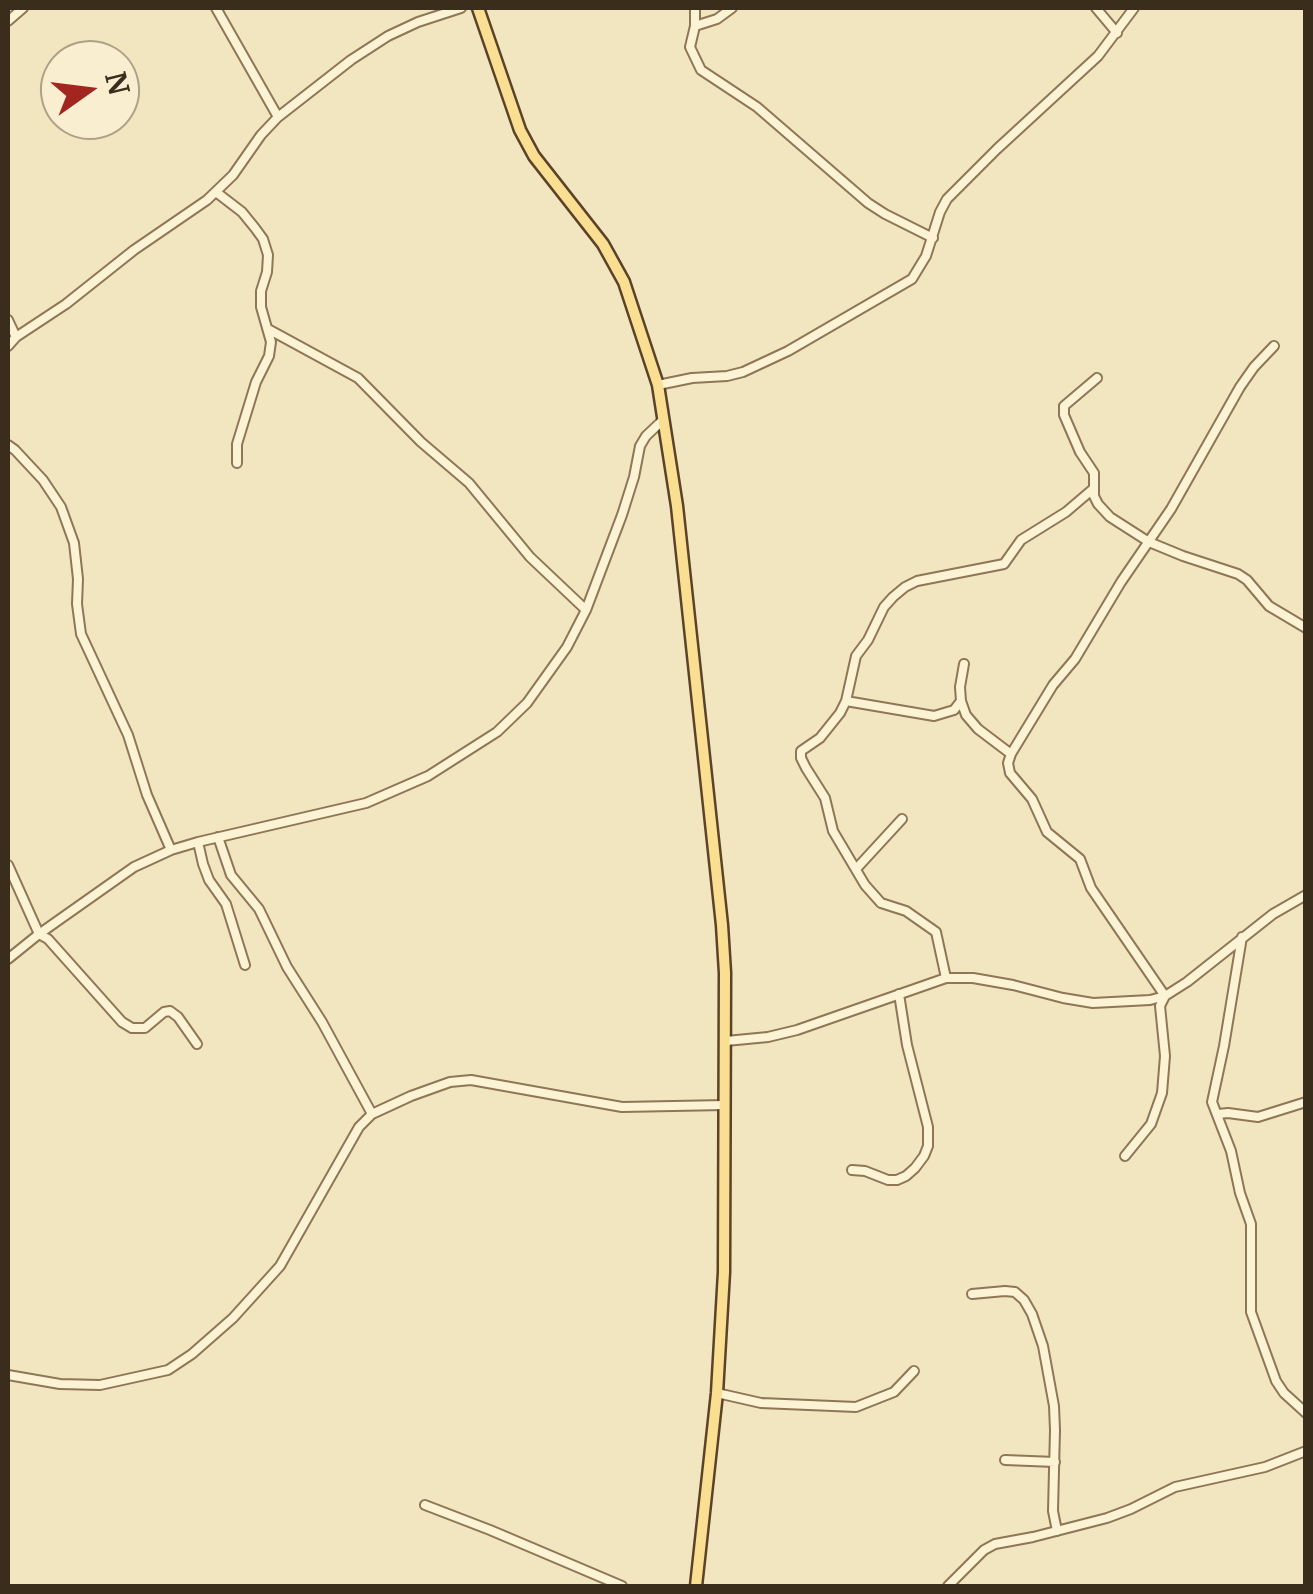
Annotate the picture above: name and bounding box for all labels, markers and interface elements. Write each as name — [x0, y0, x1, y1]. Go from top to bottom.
north arrow — [40, 40, 140, 140]
text: N — [97, 68, 137, 98]

